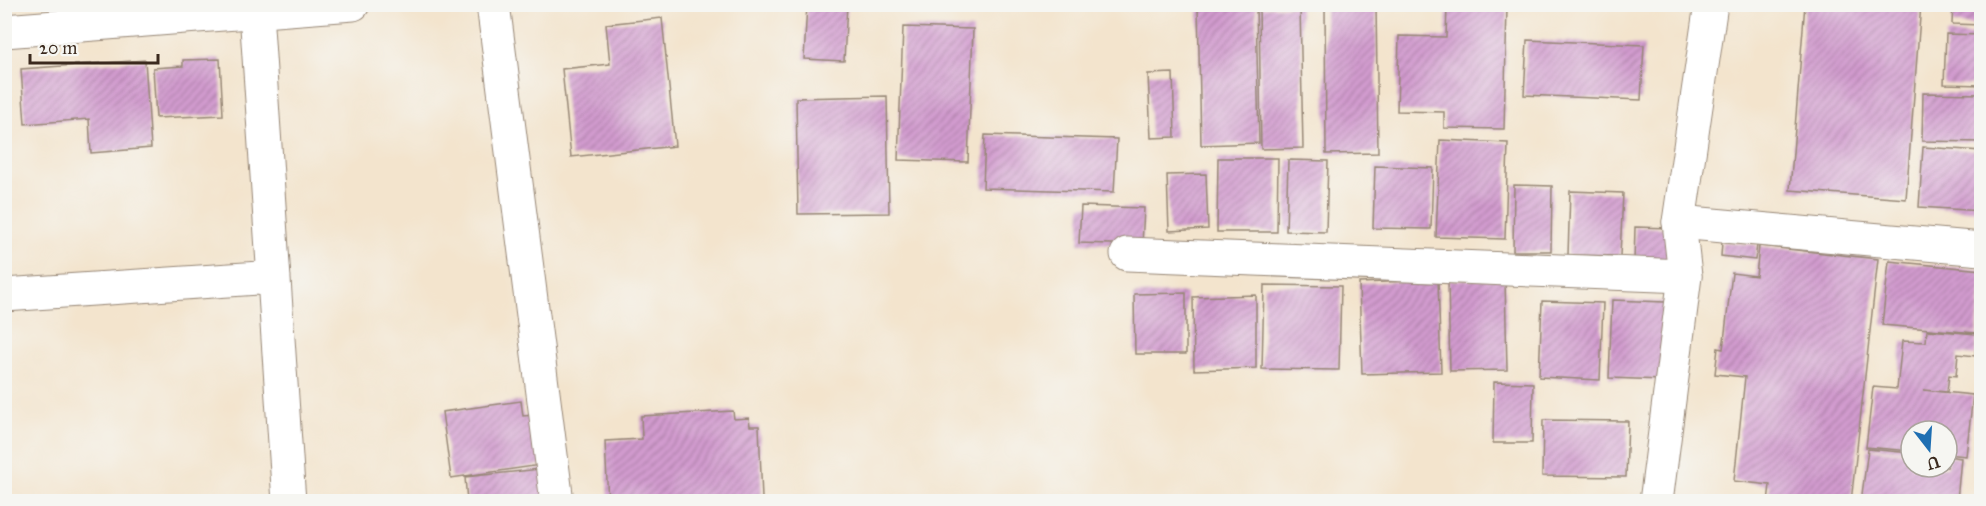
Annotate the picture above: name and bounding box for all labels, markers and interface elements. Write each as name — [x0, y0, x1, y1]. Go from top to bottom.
scale bar — [30, 27, 158, 65]
text: 20 m — [39, 37, 77, 59]
north arrow — [1899, 419, 1959, 479]
text: U — [1924, 452, 1942, 474]

